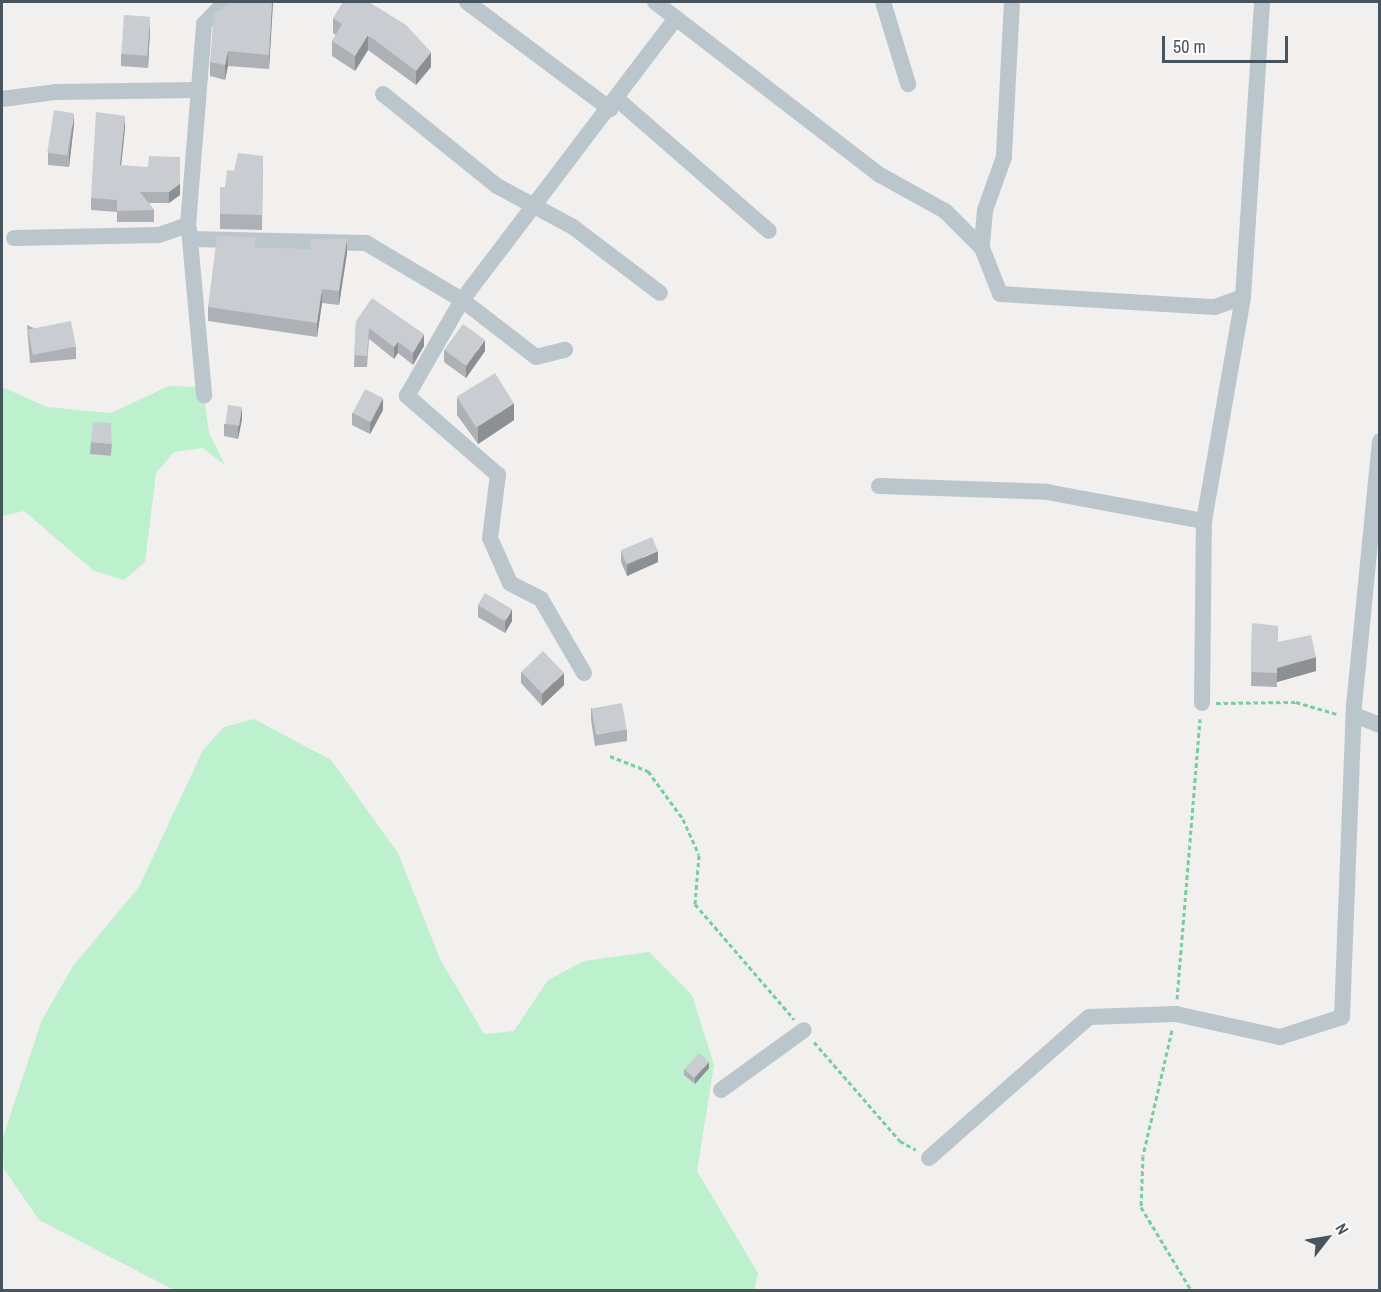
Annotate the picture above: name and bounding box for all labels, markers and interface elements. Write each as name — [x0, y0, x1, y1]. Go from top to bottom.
scale bar — [1165, 24, 1291, 62]
text: 50 m — [1173, 34, 1206, 59]
north arrow — [1297, 1208, 1357, 1268]
text: N — [1331, 1219, 1354, 1238]

